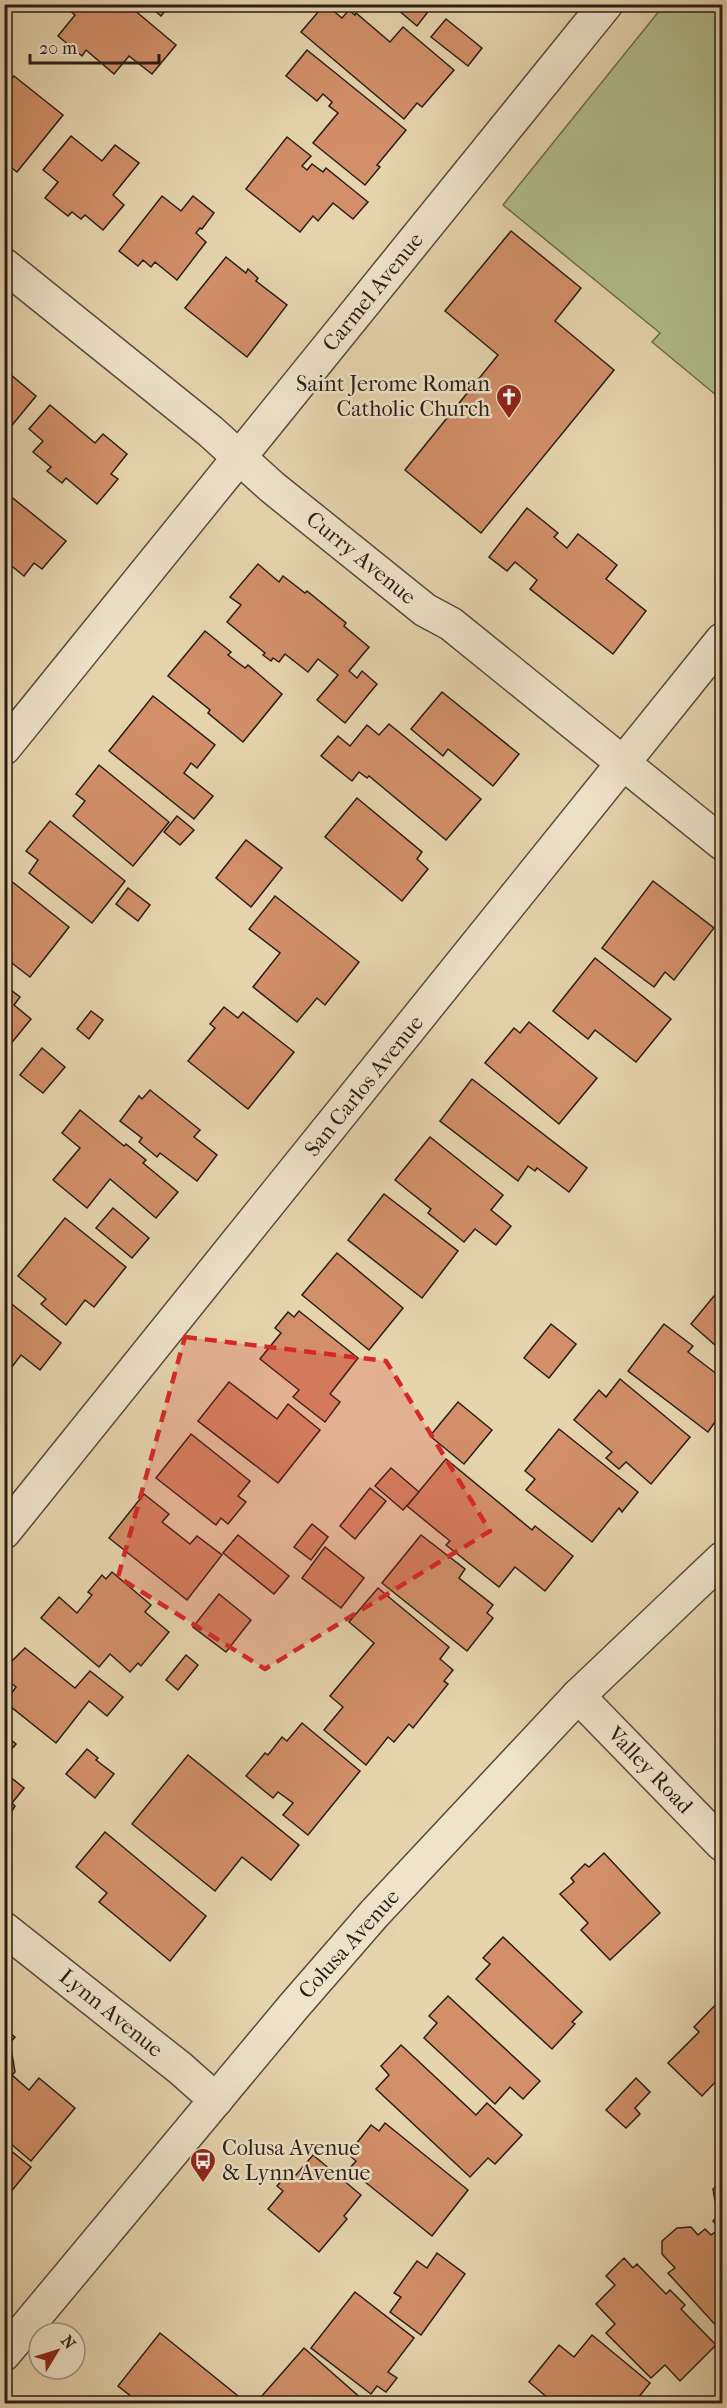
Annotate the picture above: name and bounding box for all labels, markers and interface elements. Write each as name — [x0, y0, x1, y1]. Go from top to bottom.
scale bar — [30, 27, 159, 65]
text: 20 m — [39, 38, 77, 59]
street label: Carmel Avenue — [317, 227, 429, 357]
place label: Saint Jerome Roman Catholic Church — [296, 371, 491, 422]
church icon: Saint Jerome Roman Catholic Church — [494, 382, 524, 420]
street label: Curry Avenue — [301, 506, 421, 610]
street label: San Carlos Avenue — [299, 1010, 429, 1162]
street label: Valley Road — [601, 1720, 699, 1820]
street label: Colusa Avenue — [293, 1884, 405, 2004]
street label: Lynn Avenue — [54, 1963, 168, 2063]
place label: Colusa Avenue & Lynn Avenue — [222, 2135, 371, 2186]
bus stop icon: Colusa Avenue & Lynn Avenue — [188, 2146, 218, 2184]
north arrow — [27, 2321, 87, 2381]
text: N — [57, 2331, 80, 2353]

